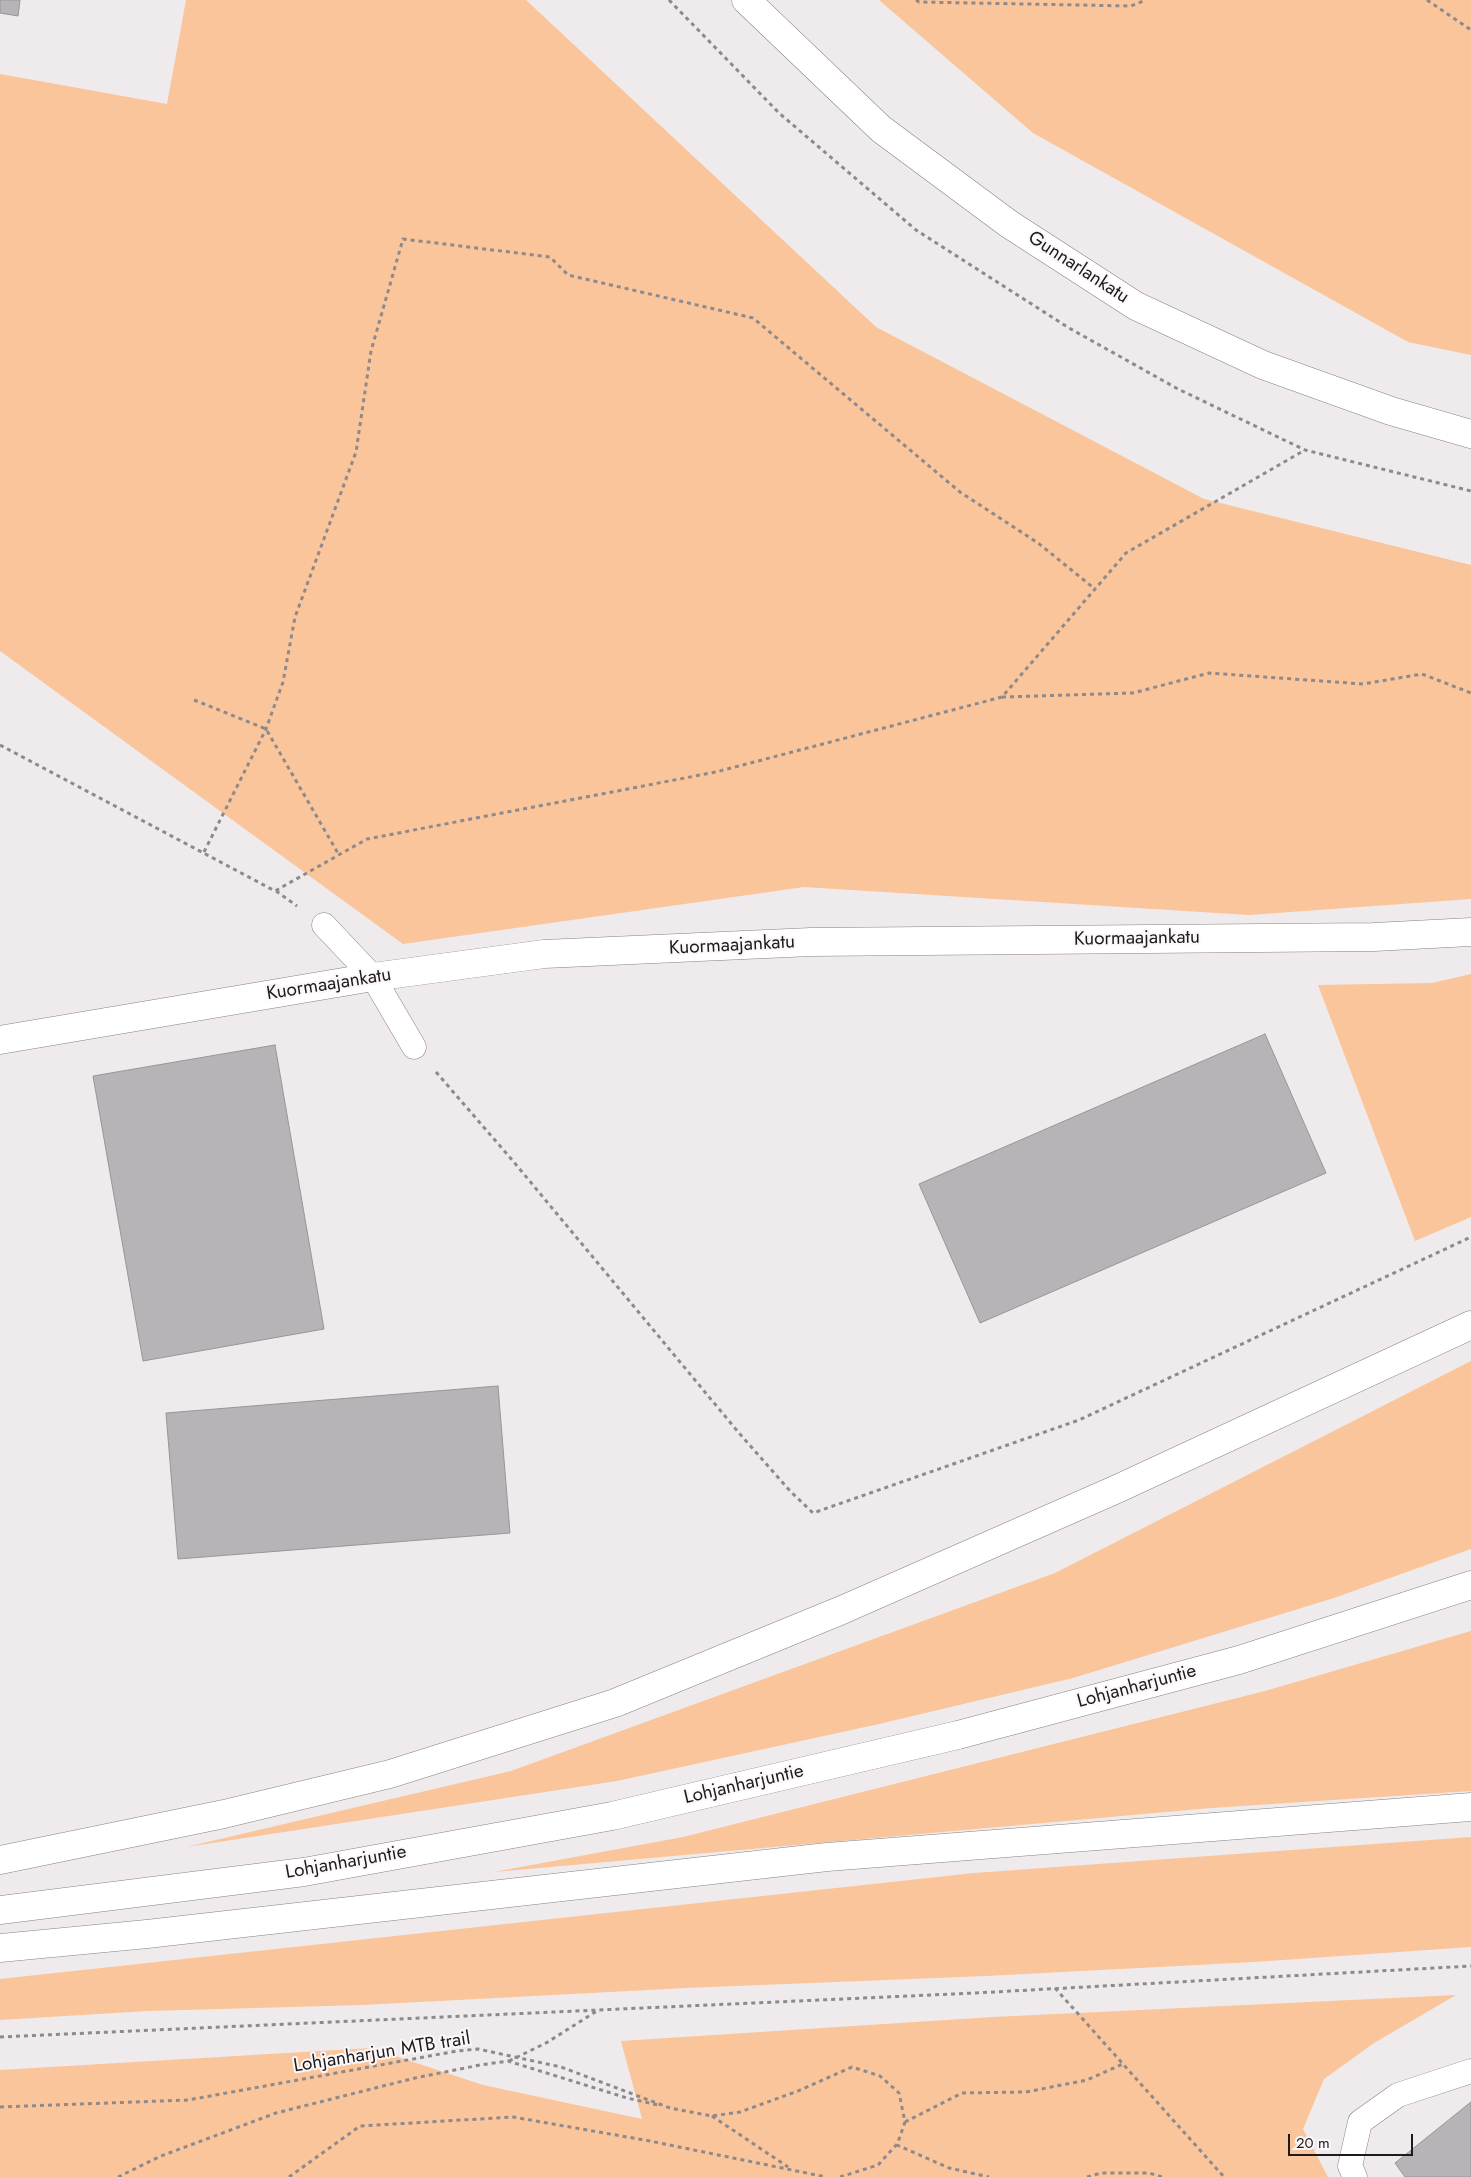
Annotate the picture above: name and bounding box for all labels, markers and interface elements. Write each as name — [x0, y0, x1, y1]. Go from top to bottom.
street label: Gunnarlankatu — [1023, 227, 1133, 309]
street label: Kuormaajankatu — [1074, 927, 1200, 951]
street label: Kuormaajankatu — [668, 931, 796, 961]
street label: Kuormaajankatu — [265, 964, 393, 1006]
street label: Lohjanharjuntie — [1075, 1660, 1199, 1714]
street label: Lohjanharjuntie — [682, 1760, 806, 1810]
street label: Lohjanharjuntie — [284, 1841, 408, 1885]
street label: Lohjanharjun MTB trail — [292, 2028, 472, 2078]
scale bar — [1291, 2124, 1416, 2156]
text: 20 m — [1296, 2132, 1330, 2154]

